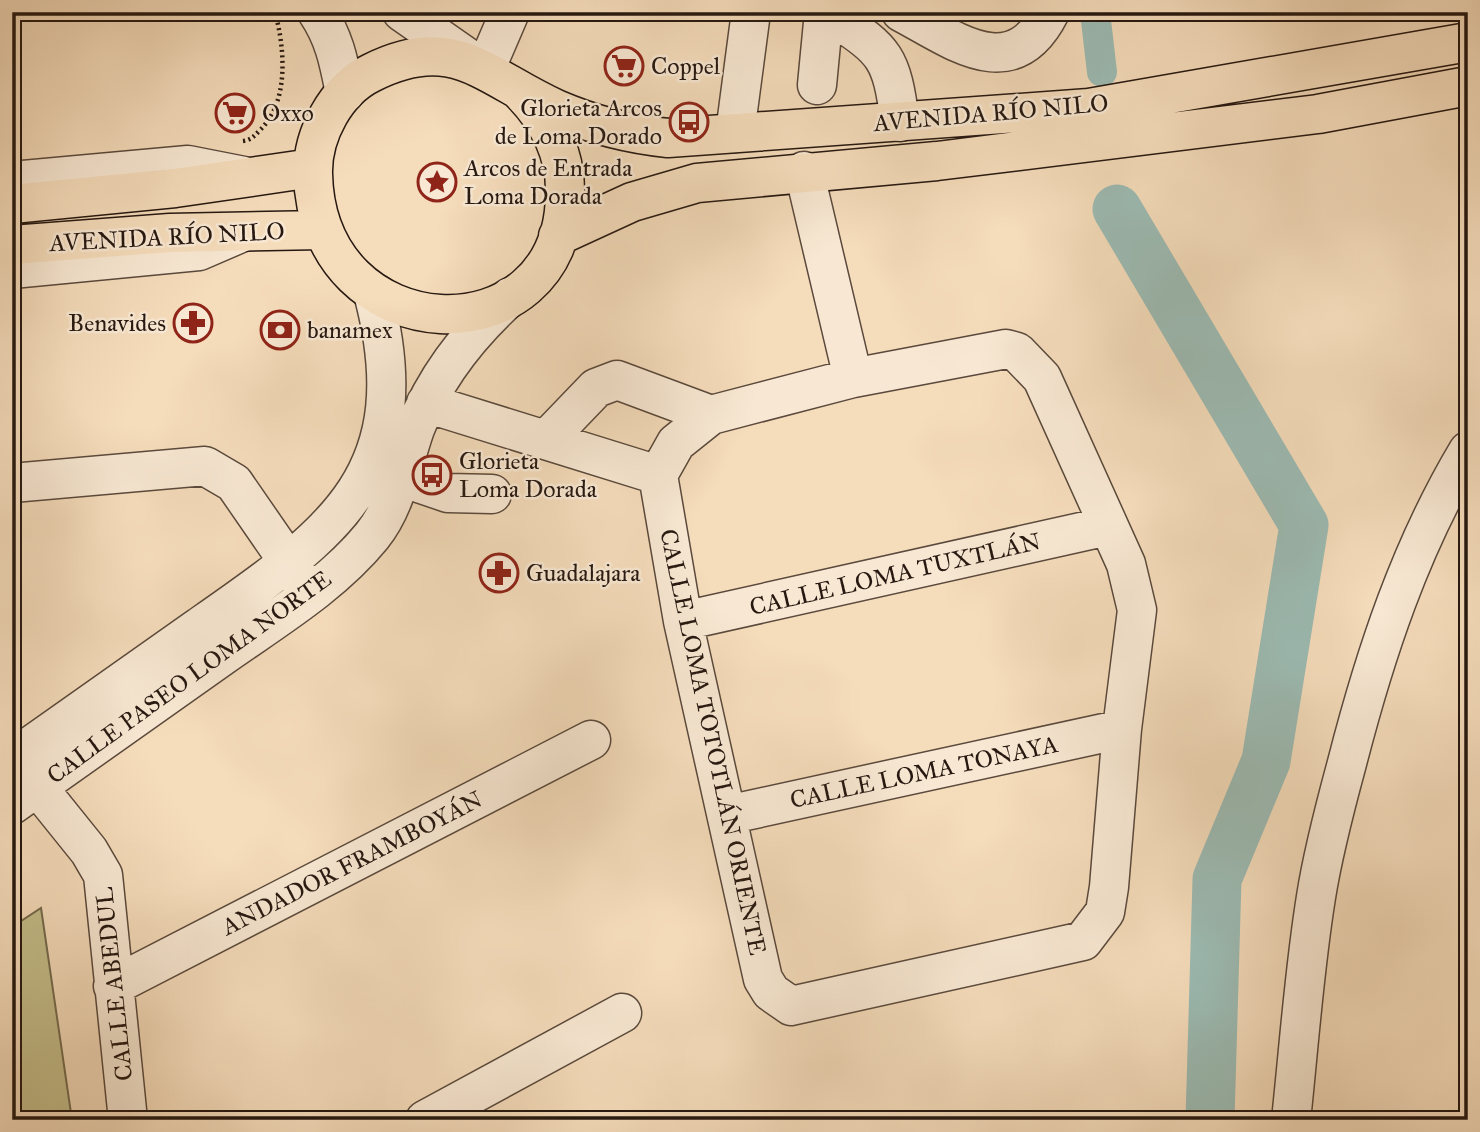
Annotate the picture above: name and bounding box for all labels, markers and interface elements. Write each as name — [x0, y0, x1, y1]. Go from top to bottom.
supermarket icon: Coppel — [603, 45, 645, 87]
place label: Coppel — [651, 51, 721, 81]
street label: AVENIDA RÍO NILO — [871, 88, 1110, 138]
supermarket icon: Oxxo — [214, 92, 256, 134]
place label: Glorieta Arcos de Loma Dorado — [495, 93, 662, 151]
place label: Oxxo — [262, 98, 314, 128]
bus stop icon: Glorieta Arcos de Loma Dorado — [668, 101, 710, 143]
place label: Arcos de Entrada Loma Dorada — [463, 153, 633, 211]
place icon: Arcos de Entrada Loma Dorada — [416, 161, 458, 203]
street label: AVENIDA RÍO NILO — [48, 216, 285, 258]
pharmacy icon: Benavides — [172, 302, 214, 344]
place label: Benavides — [68, 308, 166, 338]
bank icon: banamex — [259, 309, 301, 351]
place label: banamex — [307, 315, 393, 345]
place label: Glorieta Loma Dorada — [459, 446, 598, 504]
bus stop icon: Glorieta Loma Dorada — [411, 454, 453, 496]
street label: CALLE LOMA TOTOTLÁN ORIENTE — [653, 526, 773, 958]
street label: CALLE LOMA TUXTLÁN — [747, 526, 1043, 622]
pharmacy icon: Guadalajara — [478, 552, 520, 594]
place label: Guadalajara — [526, 558, 641, 588]
street label: CALLE PASEO LOMA NORTE — [41, 564, 337, 790]
street label: CALLE LOMA TONAYA — [787, 729, 1061, 815]
street label: ANDADOR FRAMBOYÁN — [216, 784, 487, 942]
street label: CALLE ABEDUL — [89, 885, 139, 1082]

